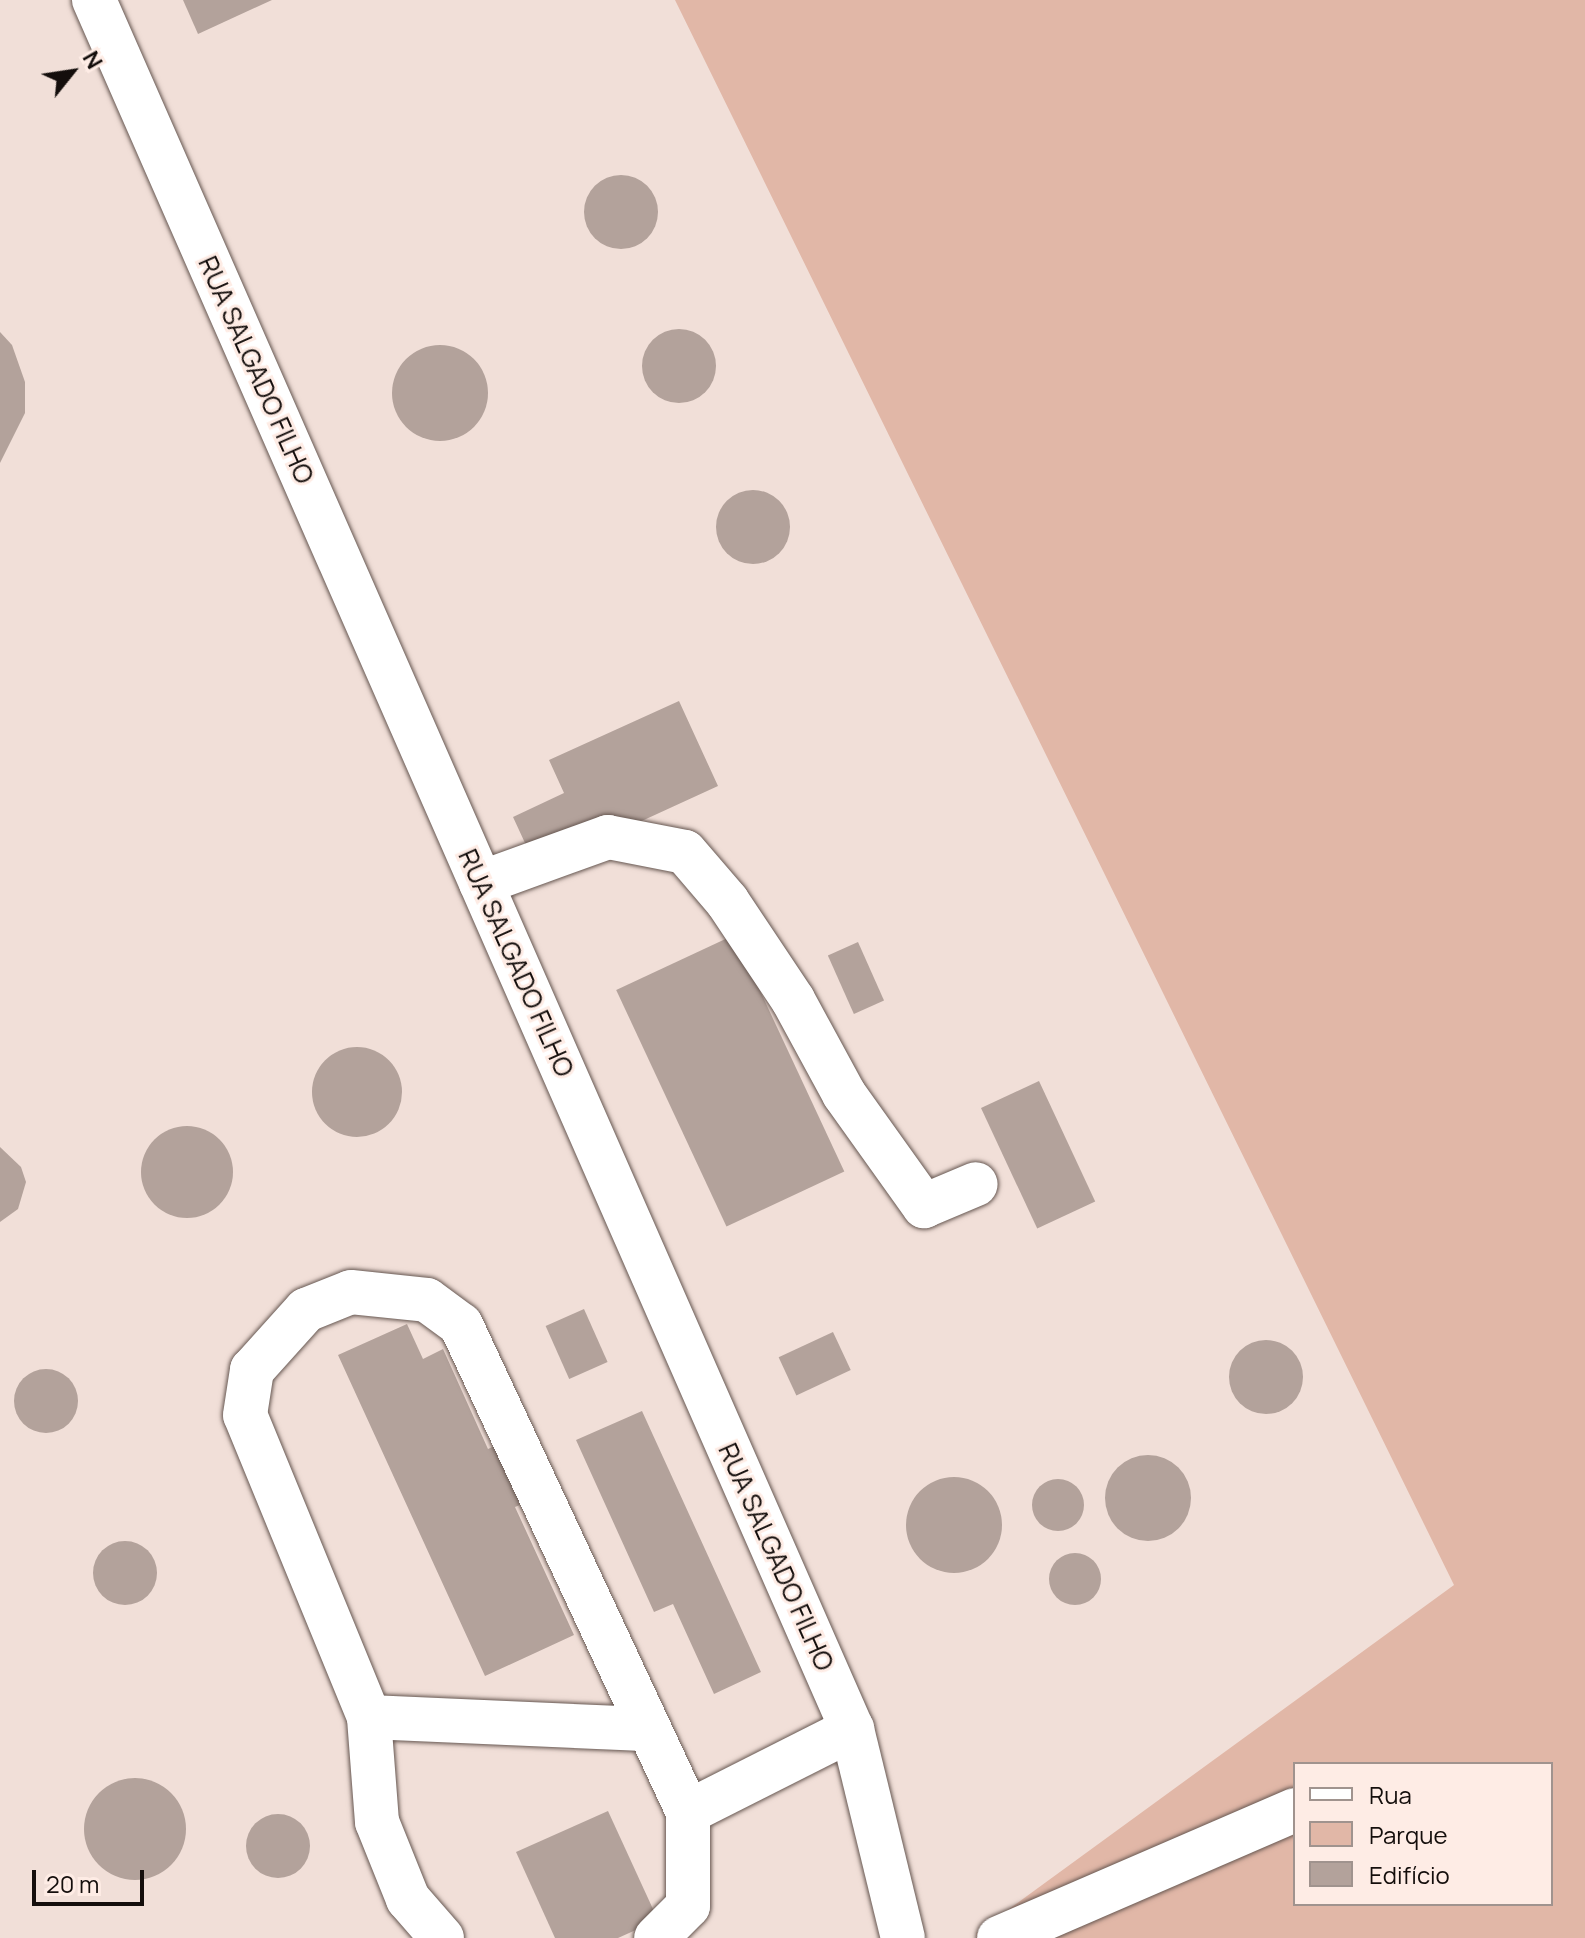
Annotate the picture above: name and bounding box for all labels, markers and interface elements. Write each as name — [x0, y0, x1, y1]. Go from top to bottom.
north arrow — [32, 32, 112, 112]
text: N — [76, 46, 110, 74]
street label: RUA SALGADO FILHO — [192, 251, 320, 489]
street label: RUA SALGADO FILHO — [452, 844, 580, 1082]
street label: RUA SALGADO FILHO — [712, 1438, 840, 1676]
legend — [1293, 1762, 1553, 1906]
text: Rua — [1369, 1778, 1412, 1811]
text: Parque — [1369, 1818, 1447, 1851]
scale bar — [36, 1854, 148, 1904]
text: Edifício — [1369, 1858, 1450, 1891]
text: 20 m — [46, 1867, 99, 1900]

